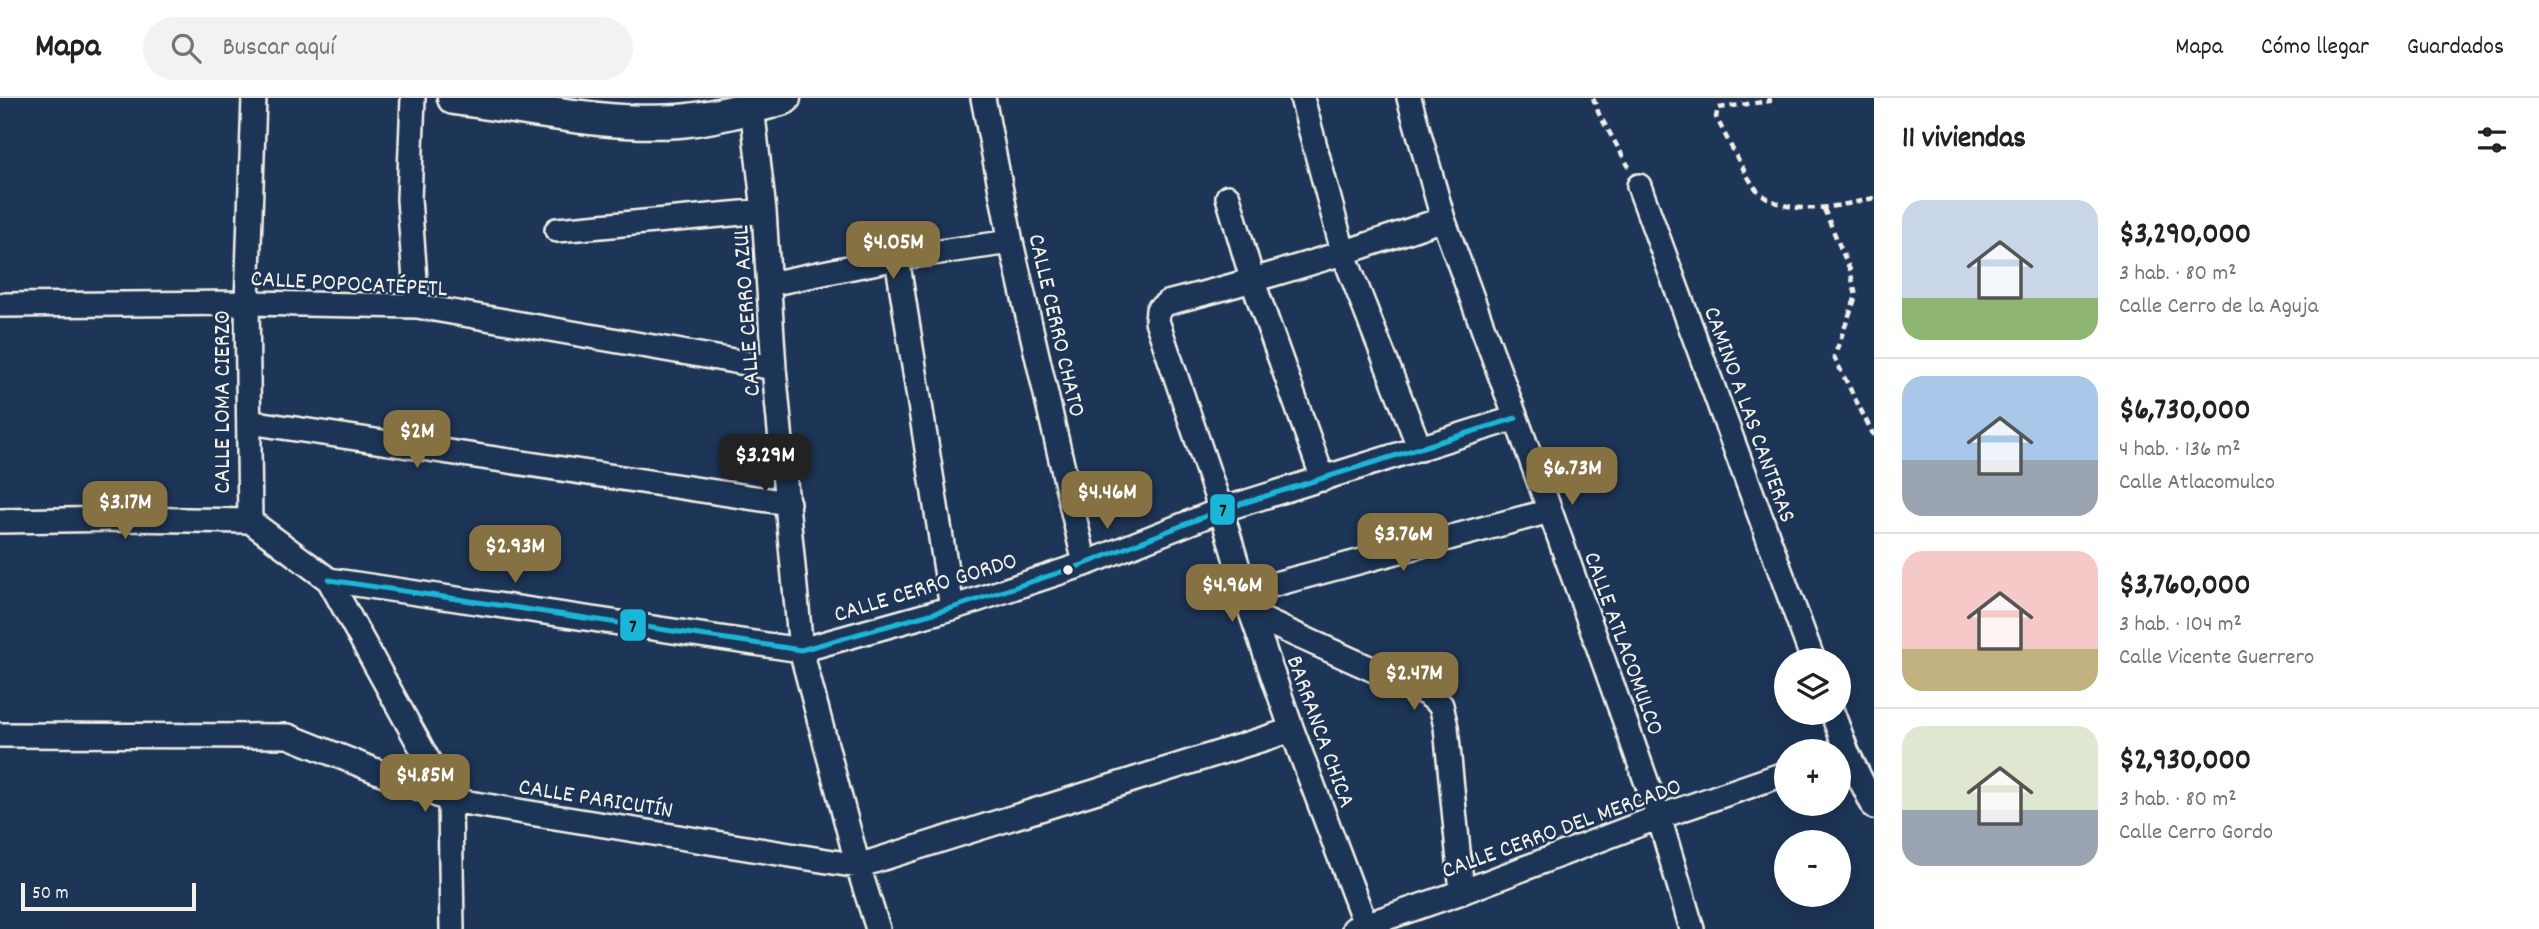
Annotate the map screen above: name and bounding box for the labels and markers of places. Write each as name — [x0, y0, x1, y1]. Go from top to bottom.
pin: $4.05M — [836, 222, 950, 281]
pin: $2M — [383, 410, 451, 470]
pin: $3.29M — [708, 434, 822, 494]
pin: $6.73M — [1515, 448, 1629, 507]
pin: $4.46M — [1050, 472, 1164, 531]
pin: $3.17M — [68, 482, 182, 541]
pin: $3.76M — [1346, 514, 1460, 573]
pin: $2.93M — [458, 526, 572, 585]
unlabelled marker — [1061, 563, 1075, 577]
pin: $4.96M — [1175, 564, 1289, 624]
pin: $2.47M — [1357, 652, 1471, 712]
pin: $4.85M — [368, 754, 482, 814]

